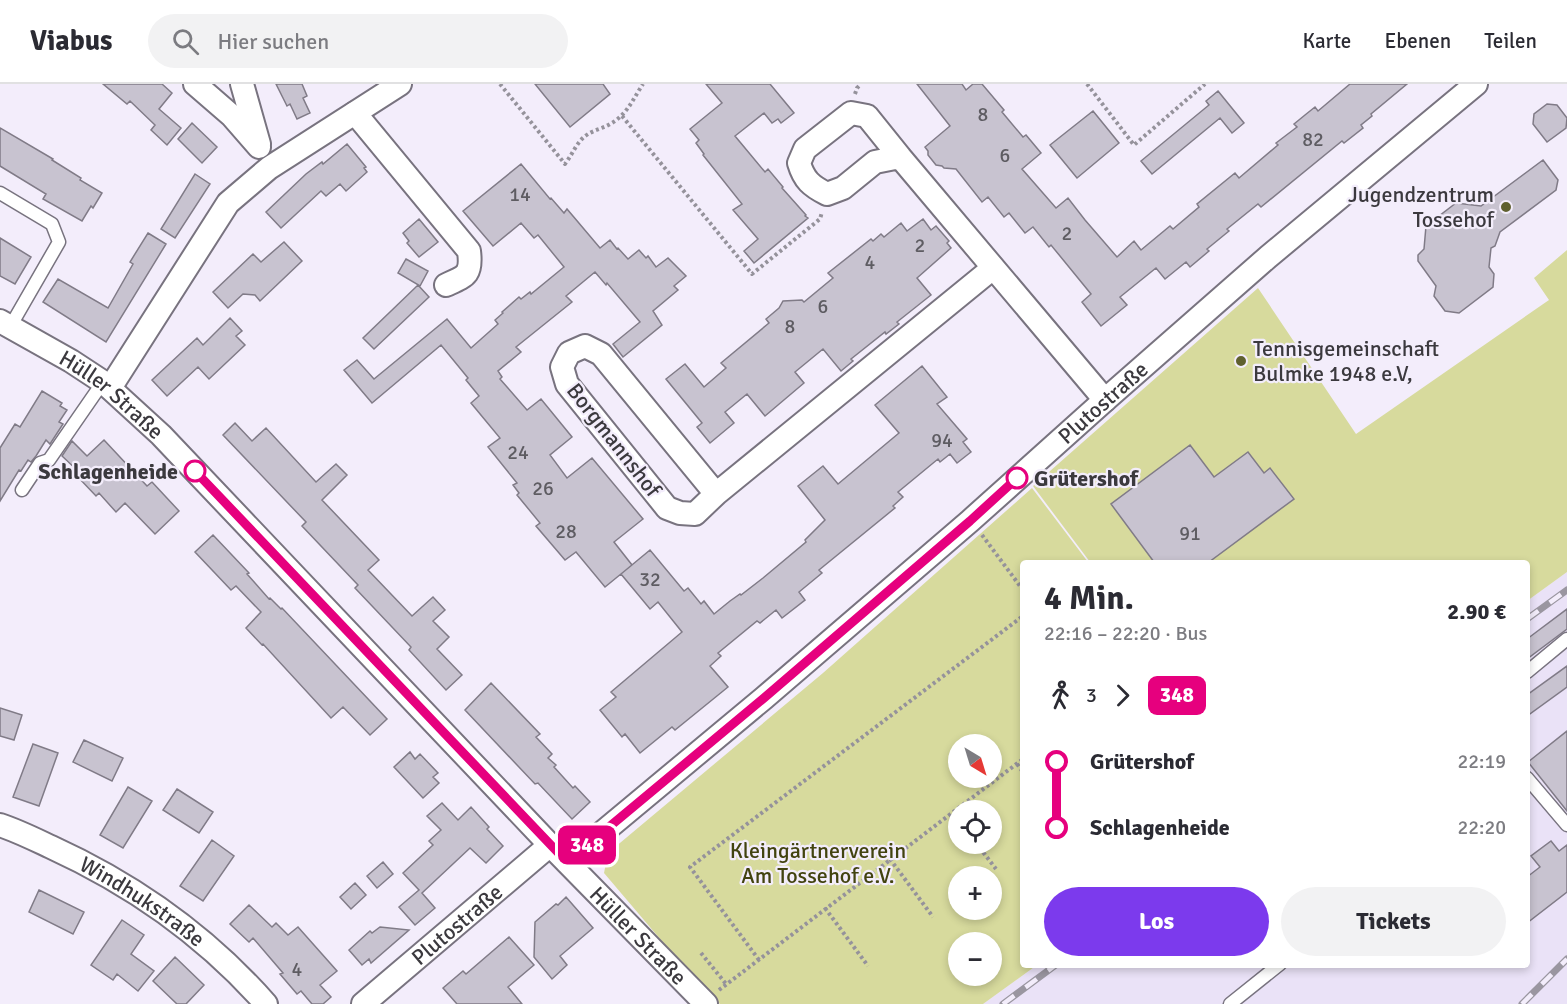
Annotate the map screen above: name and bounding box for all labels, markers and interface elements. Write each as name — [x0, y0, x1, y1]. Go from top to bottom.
search box — [148, 14, 568, 68]
text: Viabus — [30, 24, 112, 58]
icon: search — [169, 25, 202, 58]
text: Hier suchen — [217, 28, 329, 55]
text: Karte — [1302, 28, 1351, 54]
text: Ebenen — [1384, 28, 1451, 54]
text: Teilen — [1484, 28, 1537, 54]
house number: 8 — [978, 102, 988, 127]
house number: 82 — [1302, 127, 1324, 152]
house number: 6 — [1000, 143, 1010, 168]
place label: Jugendzentrum Tossehof — [1348, 181, 1496, 233]
house number: 14 — [509, 182, 531, 207]
marker: Jugendzentrum Tossehof — [1499, 200, 1513, 214]
house number: 2 — [1062, 221, 1072, 246]
house number: 2 — [915, 233, 925, 258]
house number: 4 — [865, 250, 876, 275]
house number: 6 — [818, 294, 828, 319]
house number: 8 — [785, 314, 795, 339]
place label: Tennisgemeinschaft Bulmke 1948 e.V, — [1253, 335, 1439, 387]
street label: Hüller Straße — [55, 344, 170, 444]
marker: Tennisgemeinschaft Bulmke 1948 e.V, — [1234, 354, 1248, 368]
street label: Plutostraße — [1052, 355, 1153, 449]
street label: Borgmannshof — [561, 378, 668, 504]
house number: 94 — [931, 428, 953, 453]
house number: 24 — [507, 440, 529, 465]
place label: Schlagenheide — [38, 458, 178, 485]
marker: Schlagenheide — [184, 460, 206, 482]
place label: Grütershof — [1034, 465, 1139, 492]
marker: Grütershof — [1006, 467, 1028, 489]
house number: 26 — [532, 476, 554, 501]
house number: 28 — [555, 519, 577, 544]
house number: 91 — [1179, 521, 1201, 546]
house number: 32 — [639, 567, 661, 592]
text: 4 Min. — [1044, 578, 1134, 619]
text: 2.90 € — [1447, 598, 1506, 625]
text: 22:16 – 22:20 · Bus — [1044, 621, 1207, 646]
icon: walk — [1044, 679, 1077, 712]
icon: forward — [1106, 679, 1139, 712]
text: 348 — [1160, 682, 1194, 708]
text: 3 — [1086, 683, 1097, 708]
north arrow — [948, 734, 1002, 788]
map controls — [948, 734, 1002, 986]
text: Grütershof — [1090, 748, 1194, 775]
text: 22:19 — [1457, 749, 1506, 774]
button: locate — [948, 800, 1002, 854]
text: Schlagenheide — [1090, 814, 1230, 841]
text: 22:20 — [1457, 815, 1506, 840]
line badge: 348 — [552, 826, 622, 864]
text: 348 — [570, 832, 604, 858]
park label: Kleingärtnerverein Am Tossehof e.V. — [730, 837, 906, 889]
street label: Windhukstraße — [75, 850, 211, 952]
button: + — [948, 866, 1002, 920]
street label: Plutostraße — [406, 878, 508, 971]
street label: Hüller Straße — [584, 880, 693, 990]
button: Los — [1044, 887, 1269, 956]
button: Tickets — [1281, 887, 1506, 956]
button: − — [948, 932, 1002, 986]
house number: 4 — [292, 957, 303, 982]

